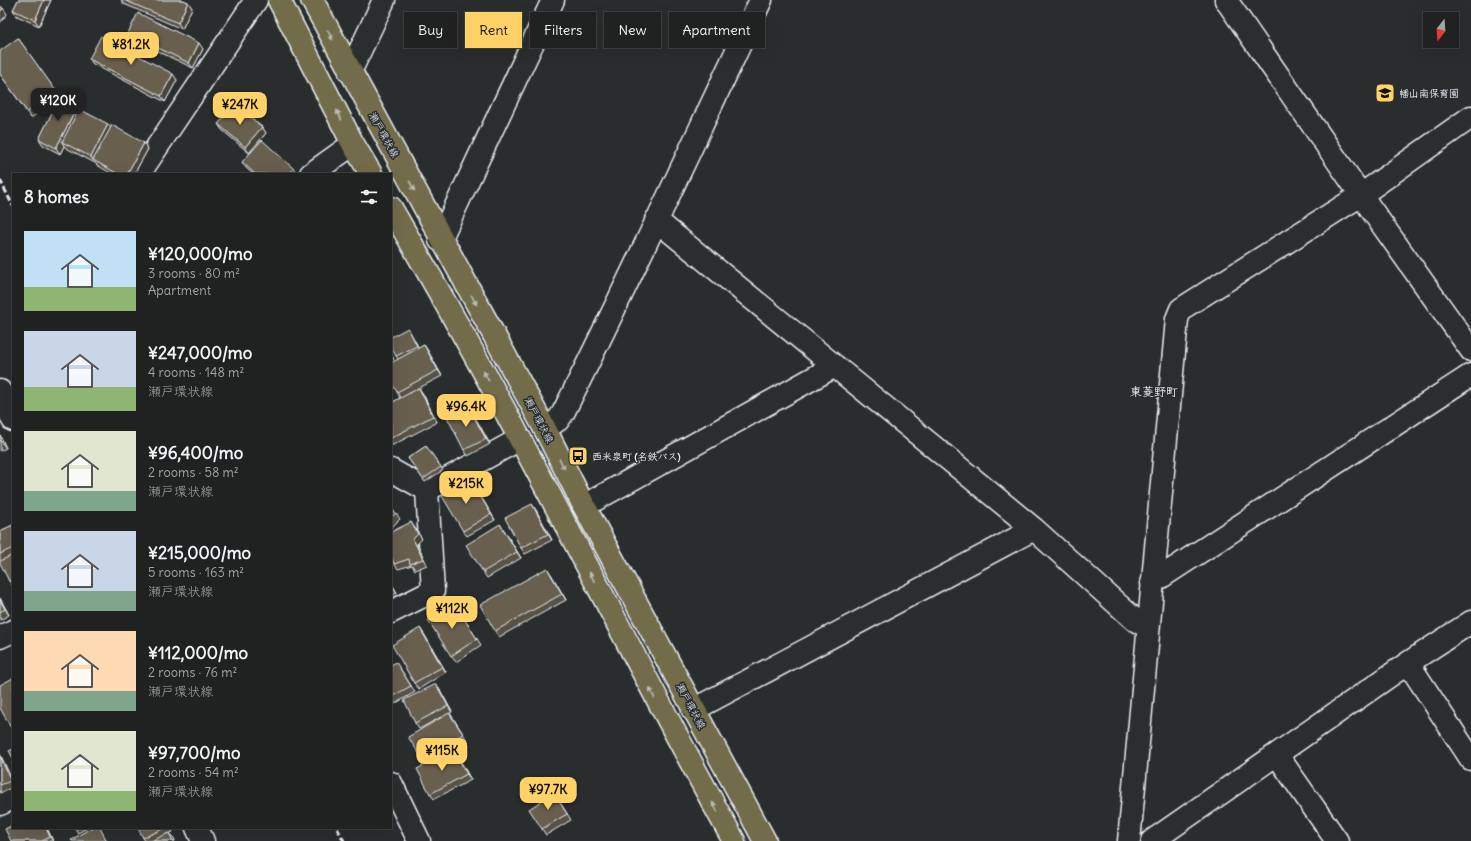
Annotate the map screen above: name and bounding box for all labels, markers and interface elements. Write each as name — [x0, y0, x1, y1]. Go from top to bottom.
chip: Buy — [404, 12, 457, 48]
chip: Rent — [465, 12, 522, 48]
chip: Filters — [530, 12, 596, 48]
chip: New — [604, 12, 661, 48]
chip: Apartment — [669, 12, 765, 48]
north arrow — [1423, 12, 1459, 48]
map controls — [1423, 12, 1459, 48]
one-way arrow — [327, 29, 333, 40]
pin: ¥81.2K — [98, 32, 164, 66]
text: ¥81.2K — [112, 36, 150, 53]
school or university icon: 幡山南保育園 — [1374, 82, 1396, 104]
place label: 幡山南保育園 — [1399, 87, 1459, 100]
pin: ¥120K — [30, 88, 86, 122]
text: ¥120K — [40, 92, 76, 109]
pin: ¥247K — [212, 92, 268, 126]
text: ¥247K — [222, 96, 258, 113]
one-way arrow — [336, 110, 342, 121]
street label: 瀬戸環状線 — [366, 110, 402, 160]
one-way arrow — [408, 180, 415, 192]
text: 8 homes — [24, 186, 89, 208]
icon: filters — [358, 186, 380, 208]
text: ¥120,000/mo — [148, 243, 253, 265]
icon: home — [56, 247, 104, 295]
text: 3 rooms · 80 m² — [148, 265, 240, 282]
text: Apartment — [148, 282, 211, 299]
one-way arrow — [470, 294, 477, 306]
text: ¥247,000/mo — [148, 342, 252, 364]
icon: home — [56, 347, 104, 395]
text: 4 rooms · 148 m² — [148, 364, 244, 381]
one-way arrow — [482, 370, 489, 382]
text: 瀬戸環状線 — [148, 383, 213, 400]
district label: 東菱野町 — [1130, 384, 1178, 399]
pin: ¥96.4K — [433, 394, 499, 428]
street label: 瀬戸環状線 — [522, 395, 556, 445]
text: ¥96.4K — [446, 398, 486, 415]
text: ¥96,400/mo — [148, 442, 243, 464]
bus stop icon: 西米泉町 (名鉄バス) — [567, 445, 589, 467]
icon: home — [56, 447, 104, 495]
place label: 西米泉町 (名鉄バス) — [592, 450, 680, 463]
one-way arrow — [559, 458, 565, 469]
text: 2 rooms · 58 m² — [148, 464, 239, 481]
pin: ¥215K — [438, 471, 494, 505]
text: ¥215K — [448, 475, 484, 492]
text: 瀬戸環状線 — [148, 483, 213, 500]
text: ¥215,000/mo — [148, 542, 251, 564]
icon: home — [56, 547, 104, 595]
text: 5 rooms · 163 m² — [148, 564, 244, 581]
one-way arrow — [589, 572, 596, 583]
text: 瀬戸環状線 — [148, 583, 213, 600]
pin: ¥112K — [424, 596, 480, 630]
text: ¥112K — [435, 600, 469, 617]
text: ¥112,000/mo — [148, 642, 248, 664]
icon: home — [56, 647, 104, 695]
text: 2 rooms · 76 m² — [148, 664, 237, 681]
street label: 瀬戸環状線 — [674, 681, 708, 731]
text: 瀬戸環状線 — [148, 683, 213, 700]
one-way arrow — [649, 687, 656, 699]
pin: ¥115K — [414, 738, 470, 772]
text: ¥97,700/mo — [148, 742, 241, 764]
text: ¥115K — [425, 742, 459, 759]
icon: home — [56, 747, 104, 795]
text: 2 rooms · 54 m² — [148, 764, 239, 781]
pin: ¥97.7K — [515, 777, 581, 811]
text: ¥97.7K — [529, 781, 567, 798]
text: 瀬戸環状線 — [148, 783, 213, 800]
one-way arrow — [711, 801, 718, 813]

